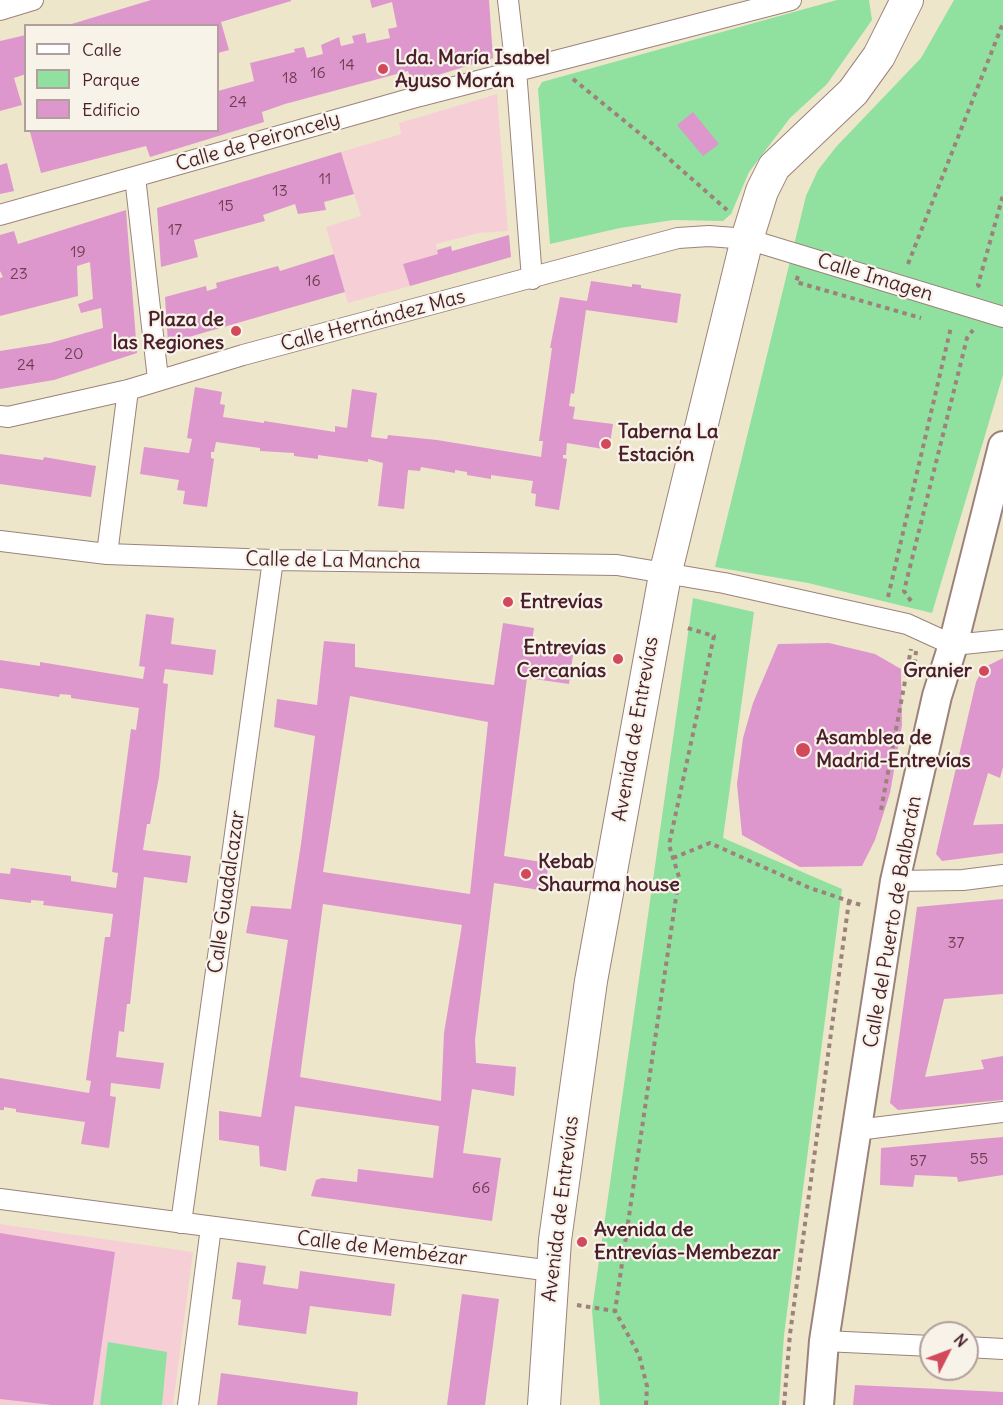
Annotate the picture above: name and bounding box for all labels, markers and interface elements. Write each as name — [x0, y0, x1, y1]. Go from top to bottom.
legend — [24, 24, 219, 132]
text: Calle — [82, 38, 122, 61]
place label: Lda. María Isabel Ayuso Morán — [395, 46, 550, 93]
house number: 14 — [339, 55, 355, 75]
marker: Lda. María Isabel Ayuso Morán — [376, 62, 390, 76]
house number: 16 — [310, 63, 326, 83]
text: Parque — [82, 68, 140, 91]
house number: 18 — [282, 68, 298, 88]
house number: 24 — [229, 92, 247, 112]
text: Edificio — [82, 98, 140, 121]
street label: Calle de Peironcely — [173, 107, 343, 177]
house number: 11 — [319, 169, 331, 189]
house number: 13 — [272, 181, 288, 201]
house number: 15 — [218, 196, 234, 216]
house number: 17 — [168, 220, 182, 240]
house number: 19 — [70, 242, 86, 262]
street label: Calle Imagen — [814, 249, 936, 307]
house number: 23 — [10, 264, 28, 284]
house number: 16 — [305, 271, 321, 291]
street label: Calle Hernández Mas — [278, 285, 468, 357]
place label: Plaza de las Regiones — [113, 308, 224, 355]
marker: Plaza de las Regiones — [229, 324, 243, 338]
house number: 20 — [64, 344, 84, 364]
house number: 24 — [17, 355, 35, 375]
place label: Taberna La Estación — [618, 420, 718, 467]
marker: Taberna La Estación — [599, 437, 613, 451]
street label: Calle de La Mancha — [245, 547, 421, 575]
place label: Entrevías — [520, 590, 603, 614]
marker: Entrevías — [501, 595, 515, 609]
street label: Avenida de Entrevías — [608, 635, 664, 823]
place label: Entrevías Cercanías — [517, 636, 606, 683]
marker: Entrevías Cercanías — [611, 652, 625, 666]
place label: Granier — [903, 659, 972, 683]
marker: Granier — [977, 664, 991, 678]
place label: Asamblea de Madrid-Entrevías — [816, 726, 971, 773]
marker: Asamblea de Madrid-Entrevías — [794, 741, 812, 759]
street label: Calle del Puerto de Balbarán — [859, 794, 927, 1050]
street label: Calle Guadalcazar — [204, 809, 250, 975]
place label: Kebab Shaurma house — [538, 850, 680, 897]
marker: Kebab Shaurma house — [519, 867, 533, 881]
house number: 37 — [948, 933, 964, 953]
street label: Avenida de Entrevías — [538, 1115, 584, 1303]
house number: 55 — [970, 1149, 988, 1169]
house number: 57 — [909, 1151, 927, 1171]
house number: 66 — [472, 1178, 490, 1198]
place label: Avenida de Entrevías-Membezar — [594, 1218, 780, 1265]
street label: Calle de Membézar — [296, 1227, 468, 1271]
marker: Avenida de Entrevías-Membezar — [575, 1235, 589, 1249]
north arrow — [919, 1321, 979, 1381]
text: N — [950, 1329, 972, 1351]

